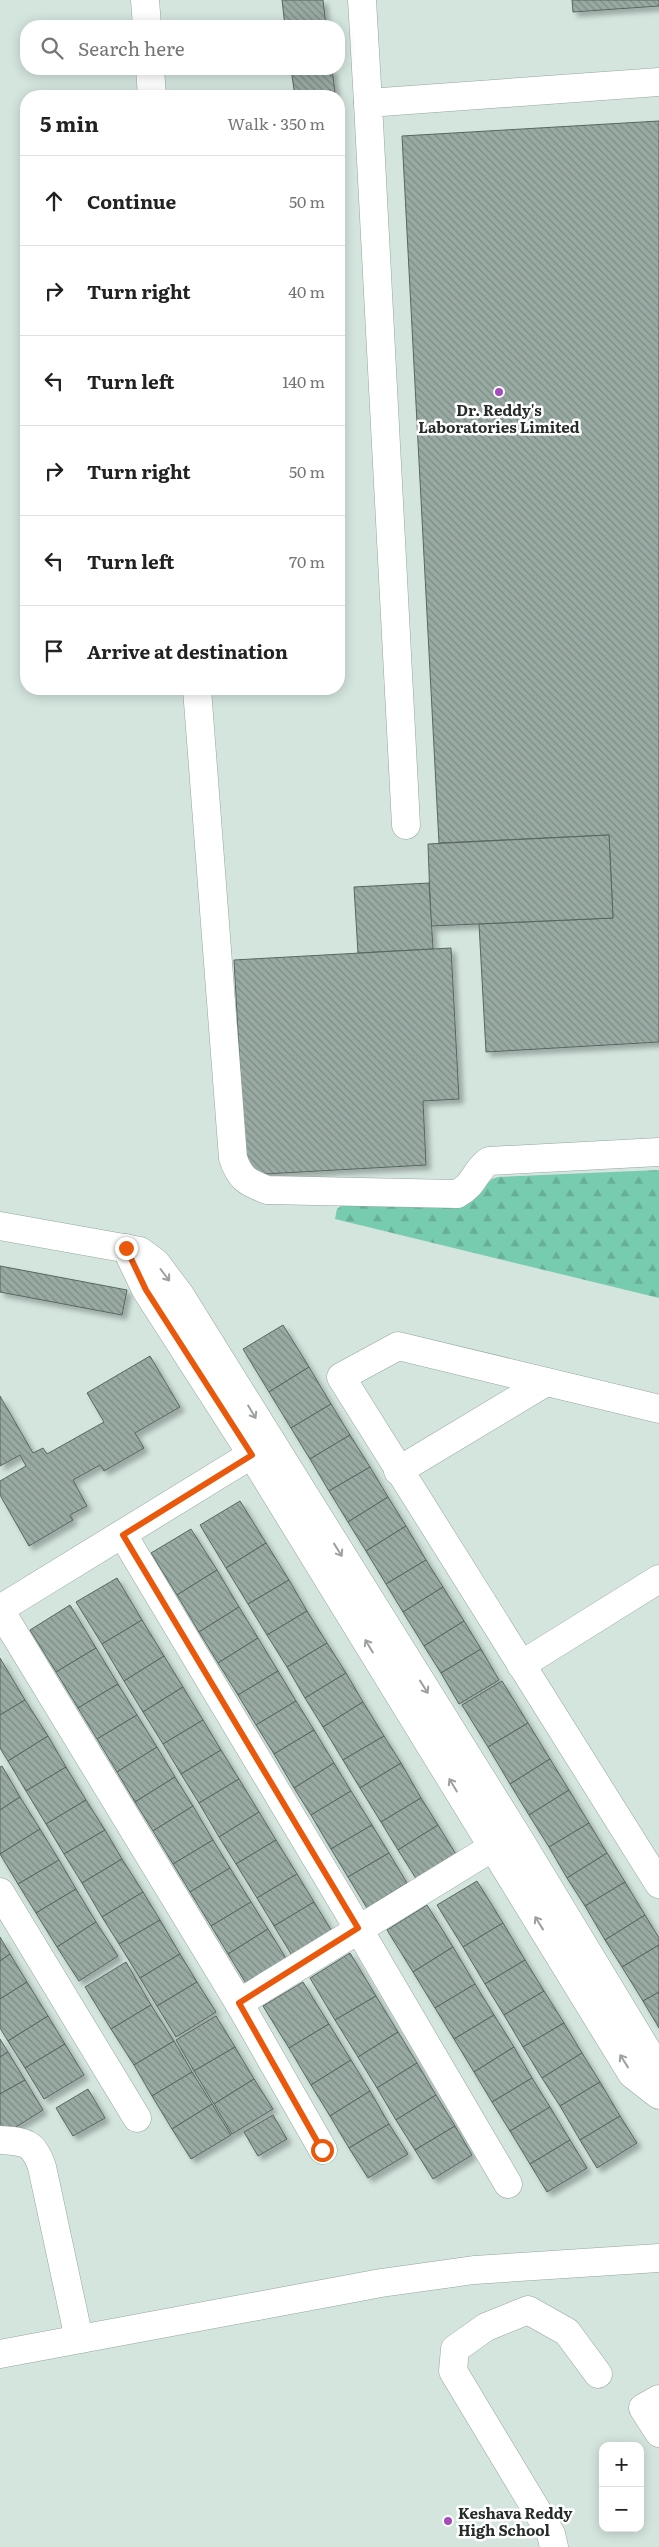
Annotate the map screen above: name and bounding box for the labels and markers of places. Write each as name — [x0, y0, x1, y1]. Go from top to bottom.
marker: Dr. Reddy's Laboratories Limited — [493, 386, 505, 398]
place label: Dr. Reddy's Laboratories Limited — [418, 398, 580, 438]
place label: Keshava Reddy High School — [458, 2501, 573, 2541]
marker: Keshava Reddy High School — [442, 2515, 454, 2527]

